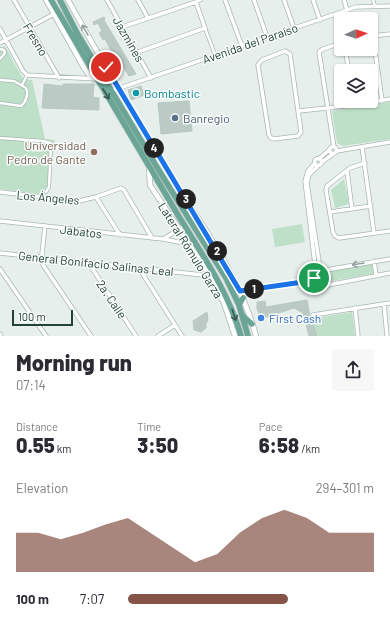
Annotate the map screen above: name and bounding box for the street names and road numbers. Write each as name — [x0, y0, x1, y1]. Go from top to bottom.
street label: Jazmines — [110, 14, 148, 64]
street label: Fresno — [21, 20, 51, 58]
street label: Avenida del Paraíso — [200, 20, 300, 66]
street label: Los Ángeles — [16, 187, 80, 207]
street label: Lateral Rómulo Garza — [156, 200, 226, 300]
street label: Jabatos — [59, 221, 103, 241]
street label: General Bonifacio Salinas Leal — [18, 248, 174, 278]
street label: 2a. Calle — [94, 277, 130, 321]

